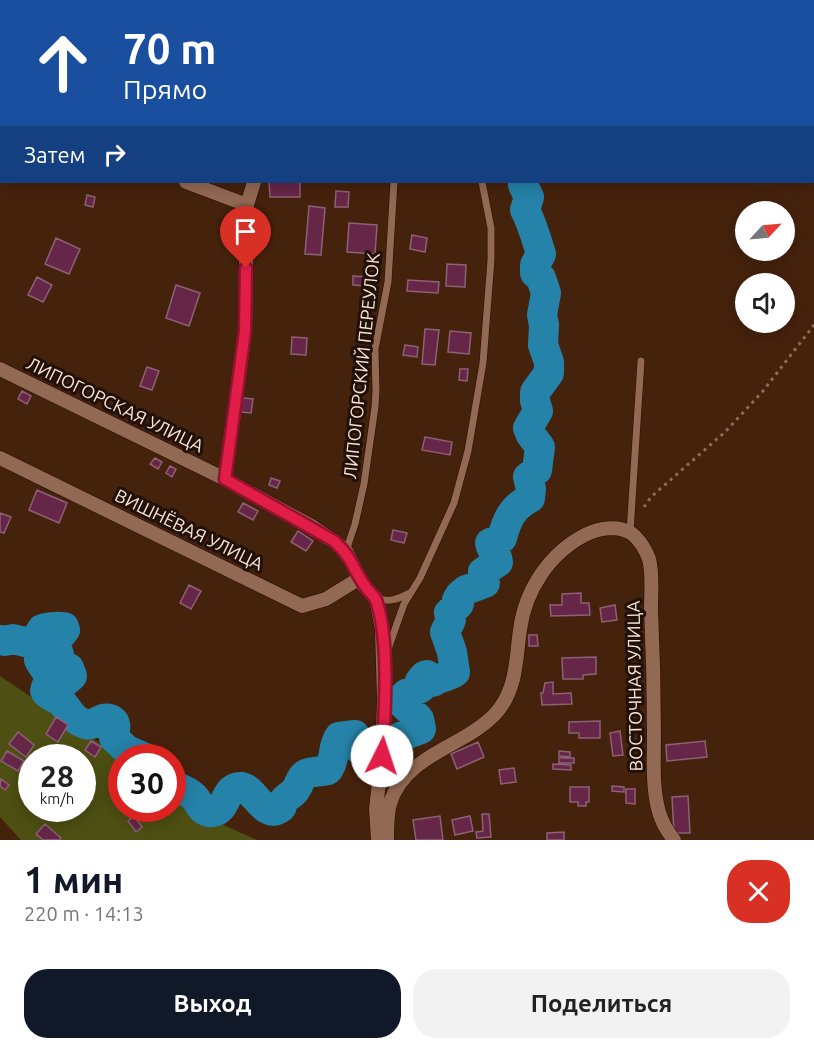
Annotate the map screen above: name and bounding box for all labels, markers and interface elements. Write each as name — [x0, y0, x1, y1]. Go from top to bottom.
icon: ahead — [24, 24, 102, 102]
text: 70 m — [123, 25, 217, 72]
text: Прямо — [123, 74, 207, 104]
icon: right — [98, 138, 131, 171]
text: Затем — [24, 142, 86, 167]
north arrow — [735, 201, 795, 261]
map controls — [735, 201, 795, 333]
pin — [220, 206, 271, 268]
icon: arrive — [229, 215, 262, 248]
street label: ЛИПОГОРСКИЙ ПЕРЕУЛОК — [339, 252, 383, 480]
button: sound — [735, 273, 795, 333]
street label: ЛИПОГОРСКАЯ УЛИЦА — [24, 353, 207, 456]
street label: ВИШНЁВАЯ УЛИЦА — [112, 485, 267, 574]
street label: ВОСТОЧНАЯ УЛИЦА — [623, 600, 645, 772]
position arrow — [350, 724, 414, 788]
speed limit sign: 30 — [108, 744, 186, 822]
text: 28 — [40, 759, 74, 793]
text: km/h — [40, 790, 74, 807]
text: 1 мин — [24, 859, 123, 900]
button: close — [727, 860, 790, 923]
text: 220 m · 14:13 — [24, 902, 144, 925]
button: Выход — [24, 969, 401, 1038]
button: Поделиться — [413, 969, 790, 1038]

